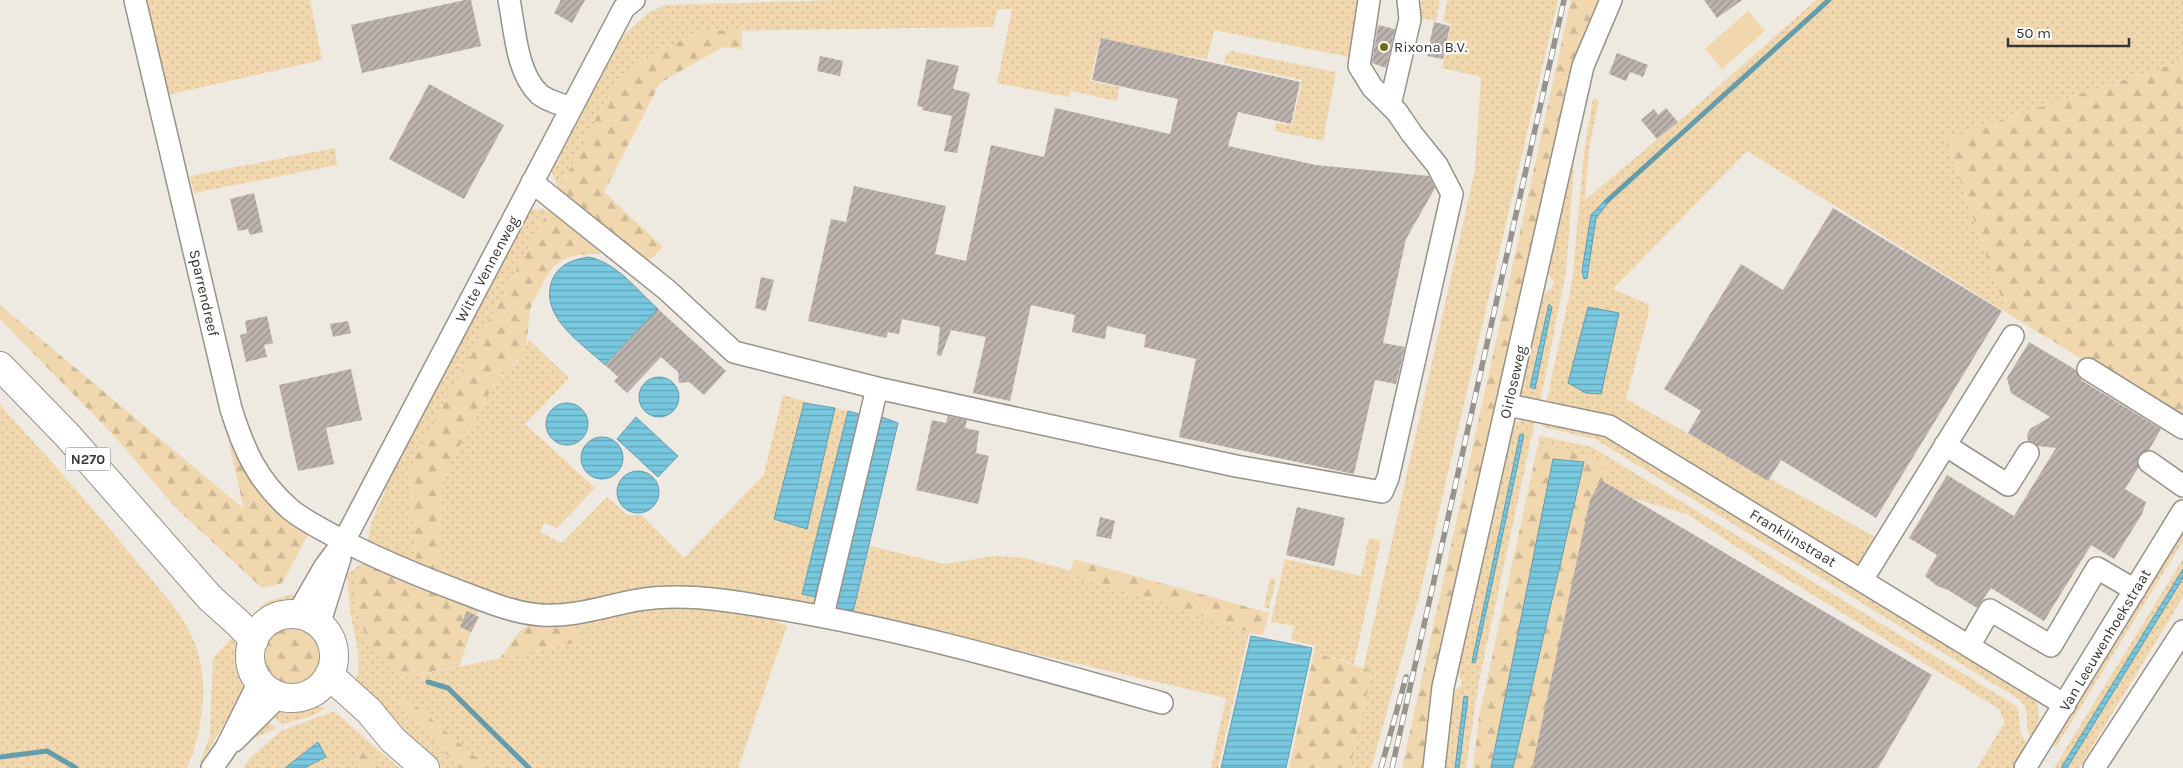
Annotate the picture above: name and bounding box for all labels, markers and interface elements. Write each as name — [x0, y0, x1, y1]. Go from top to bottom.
scale bar — [2008, 15, 2129, 47]
text: 50 m — [2016, 24, 2051, 42]
place label: Rixona B.V. — [1394, 38, 1468, 56]
marker: Rixona B.V. — [1378, 41, 1390, 53]
street label: Witte Vennenweg — [451, 212, 523, 325]
street label: Sparrendreef — [185, 248, 223, 339]
street label: Oirloseweg — [1496, 343, 1530, 420]
road number: N270 — [66, 448, 110, 470]
street label: Franklinstraat — [1746, 505, 1840, 571]
street label: Van Leeuwenhoekstraat — [2055, 565, 2155, 714]

